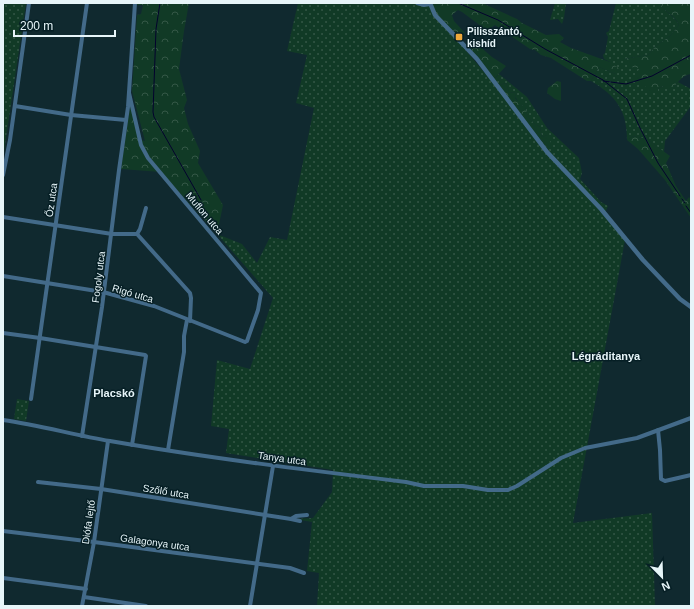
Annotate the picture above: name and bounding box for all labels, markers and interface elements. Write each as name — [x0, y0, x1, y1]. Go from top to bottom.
scale bar — [14, 12, 115, 38]
text: 200 m — [20, 19, 53, 33]
place label: Pilisszántó, kishíd — [467, 26, 522, 49]
marker: Pilisszántó, kishíd — [454, 32, 464, 42]
street label: Őz utca — [42, 182, 59, 218]
street label: Muflon utca — [184, 190, 226, 237]
street label: Fogoly utca — [90, 250, 107, 303]
street label: Rigó utca — [111, 282, 155, 305]
district label: Légráditanya — [572, 350, 641, 362]
district label: Placskó — [93, 387, 135, 399]
street label: Tanya utca — [257, 450, 307, 467]
street label: Szőlő utca — [142, 482, 190, 501]
street label: Diófa lejtő — [80, 499, 97, 545]
street label: Galagonya utca — [119, 532, 191, 553]
north arrow — [642, 557, 682, 597]
text: N — [660, 579, 672, 593]

